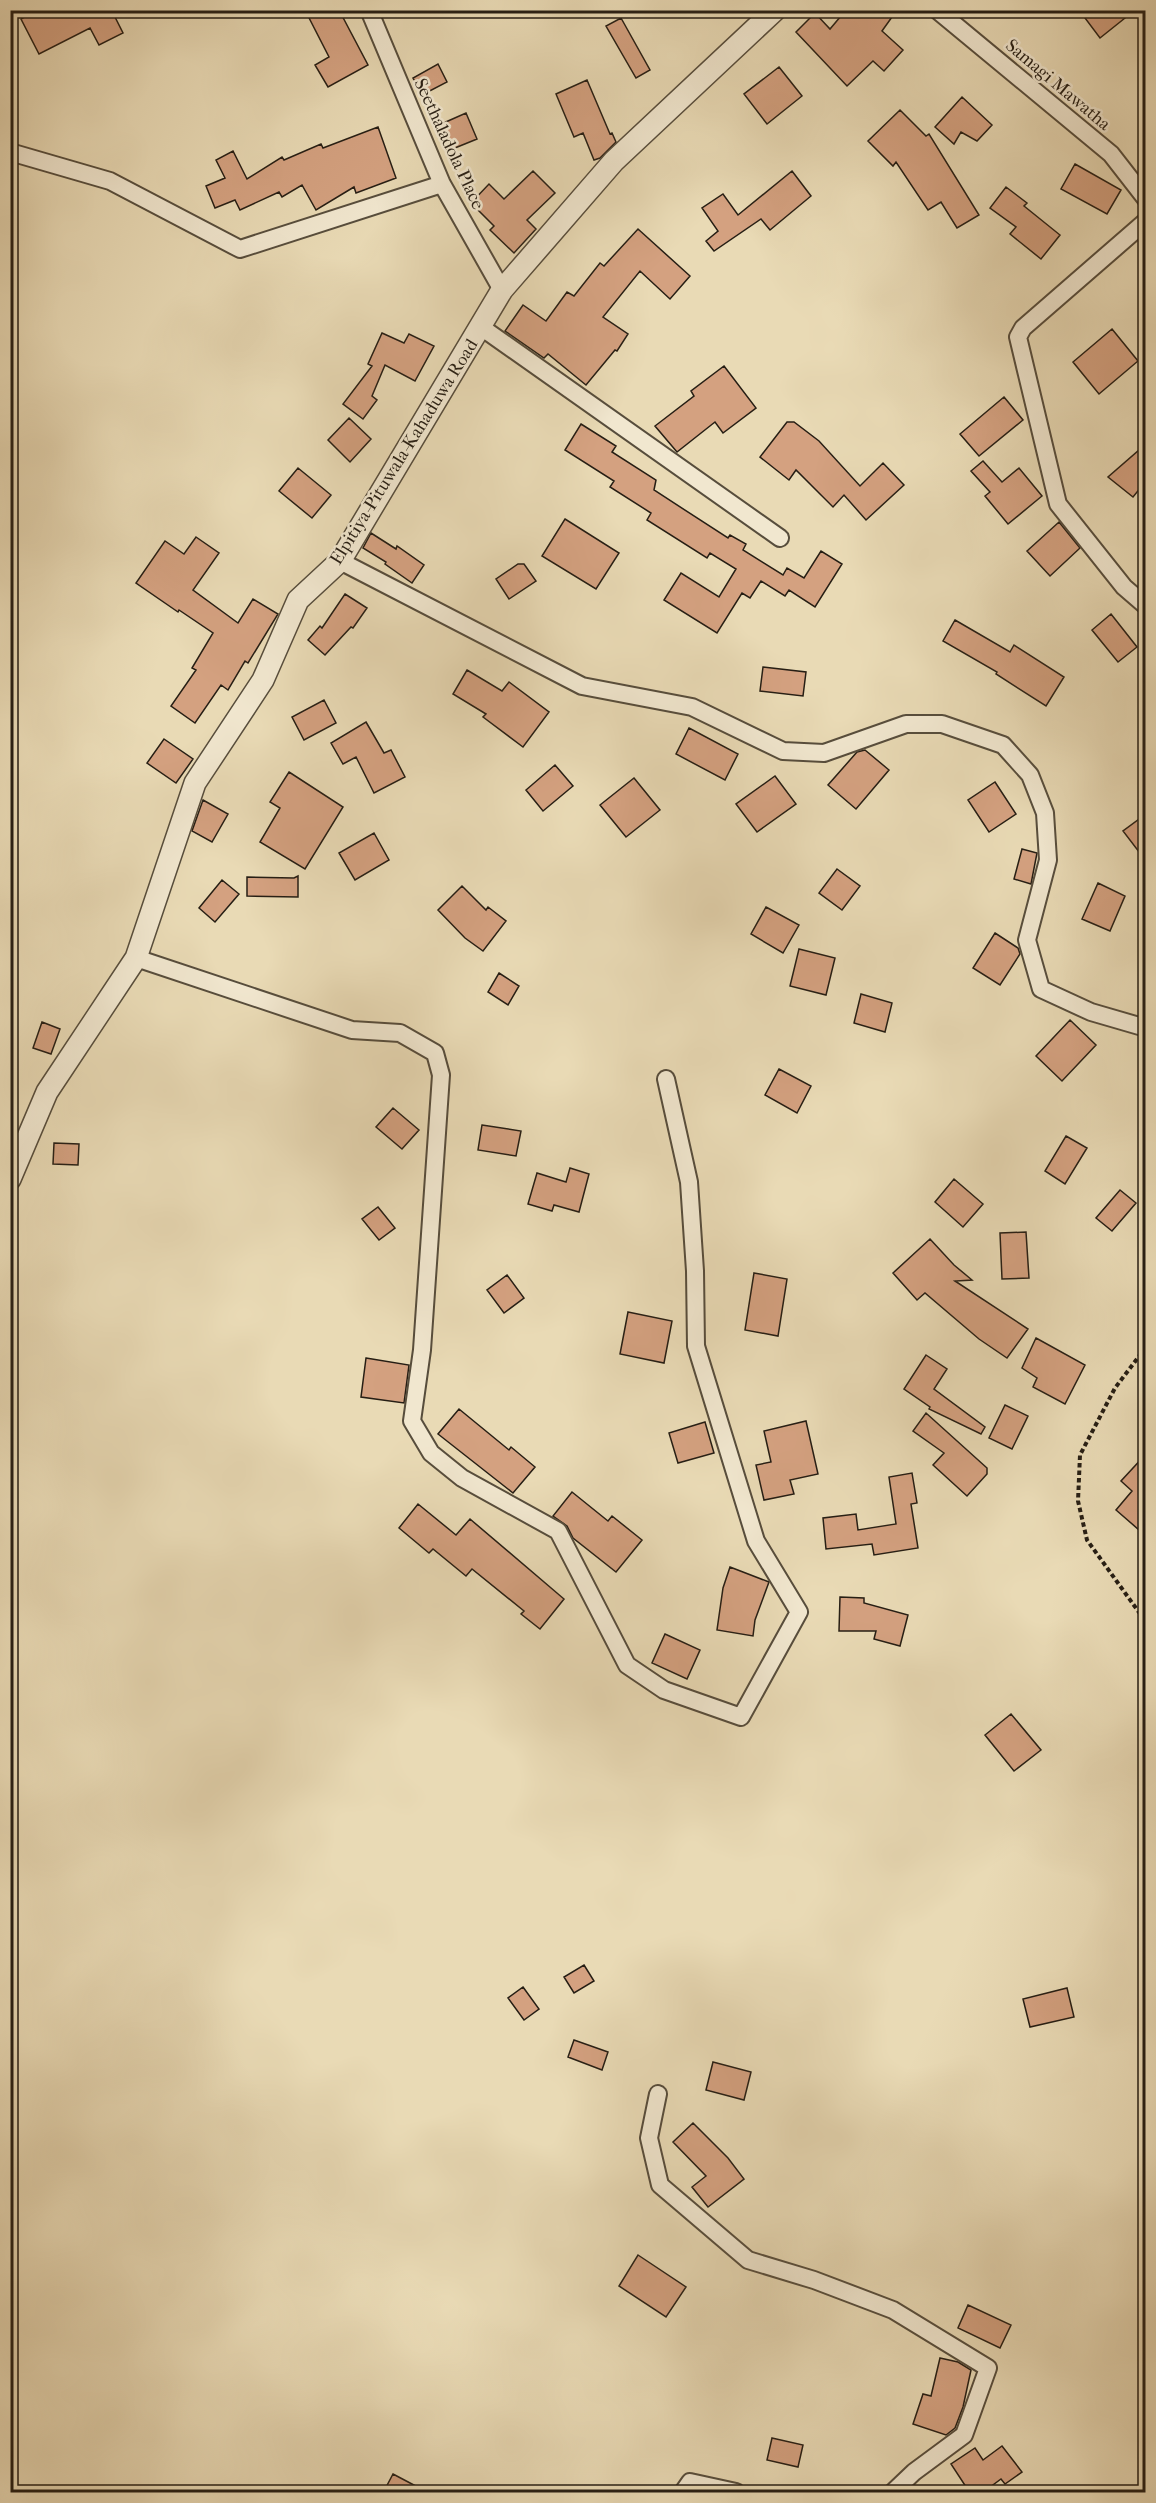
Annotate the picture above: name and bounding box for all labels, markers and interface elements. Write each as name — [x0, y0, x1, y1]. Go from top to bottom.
street label: Samagi Mawatha — [1001, 35, 1115, 135]
street label: Seethaladola Place — [409, 75, 489, 213]
street label: Elpitiya-Pituwala-Kahaduwa Road — [326, 335, 482, 569]

